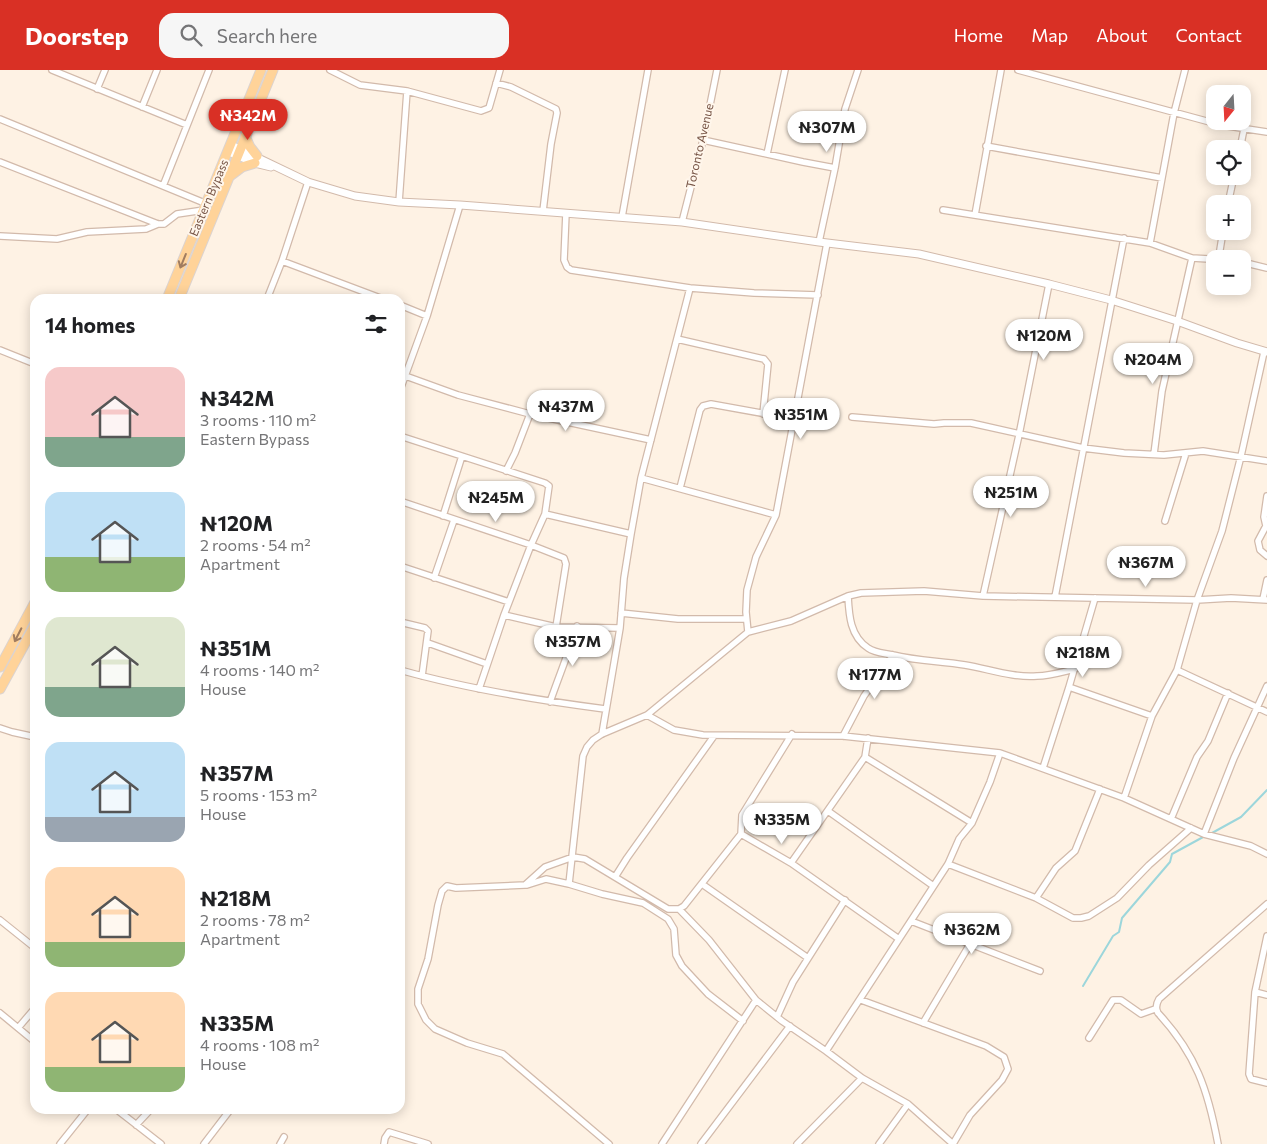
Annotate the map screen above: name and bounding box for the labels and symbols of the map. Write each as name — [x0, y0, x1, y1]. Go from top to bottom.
north arrow — [1206, 85, 1251, 130]
pin: ₦342M — [213, 98, 283, 141]
street label: Toronto Avenue — [682, 102, 716, 190]
pin: ₦307M — [792, 111, 862, 153]
street label: Eastern Bypass — [186, 157, 231, 238]
one-way arrow — [178, 253, 187, 268]
pin: ₦120M — [1009, 318, 1079, 361]
pin: ₦204M — [1118, 342, 1188, 385]
pin: ₦437M — [531, 390, 601, 432]
pin: ₦351M — [766, 398, 836, 440]
pin: ₦251M — [976, 476, 1046, 518]
pin: ₦245M — [461, 480, 531, 523]
pin: ₦367M — [1111, 546, 1181, 588]
pin: ₦357M — [538, 624, 608, 667]
one-way arrow — [13, 627, 23, 642]
pin: ₦218M — [1048, 636, 1118, 678]
pin: ₦177M — [840, 658, 910, 700]
pin: ₦335M — [747, 802, 817, 845]
pin: ₦362M — [937, 912, 1007, 955]

